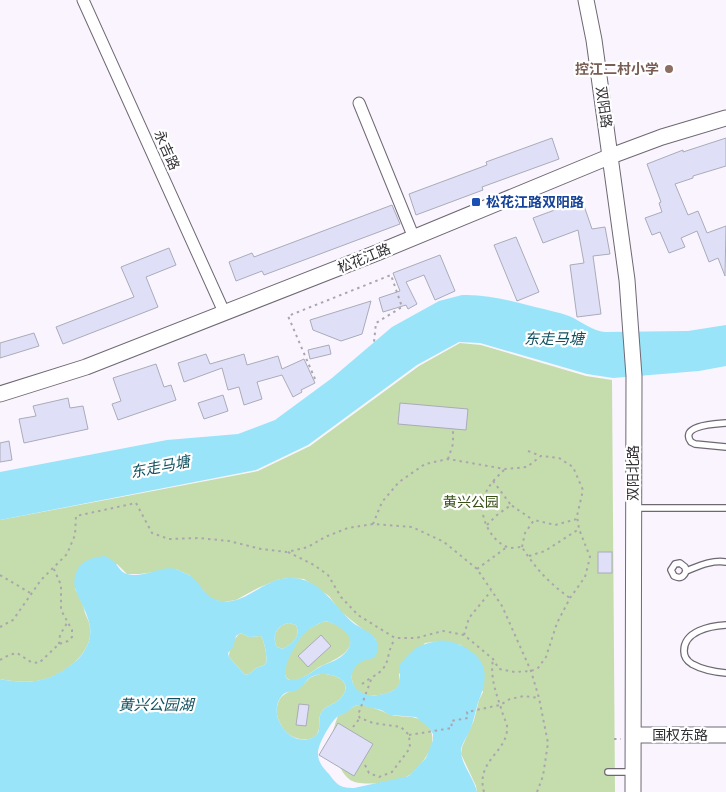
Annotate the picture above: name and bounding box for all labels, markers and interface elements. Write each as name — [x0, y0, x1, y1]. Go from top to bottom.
place label: 控江二村小学 — [575, 60, 659, 78]
marker: 控江二村小学 — [663, 63, 675, 75]
street label: 双阳路 — [592, 85, 616, 129]
street label: 永吉路 — [150, 127, 184, 173]
place label: 松花江路双阳路 — [486, 193, 584, 211]
marker: 松花江路双阳路 — [470, 196, 482, 208]
street label: 松花江路 — [335, 239, 393, 277]
water label: 东走马塘 — [524, 328, 587, 349]
street label: 双阳北路 — [624, 445, 642, 501]
water label: 东走马塘 — [128, 450, 194, 483]
park label: 黄兴公园 — [443, 493, 499, 511]
water label: 黄兴公园湖 — [118, 694, 195, 715]
street label: 国权东路 — [652, 726, 708, 744]

